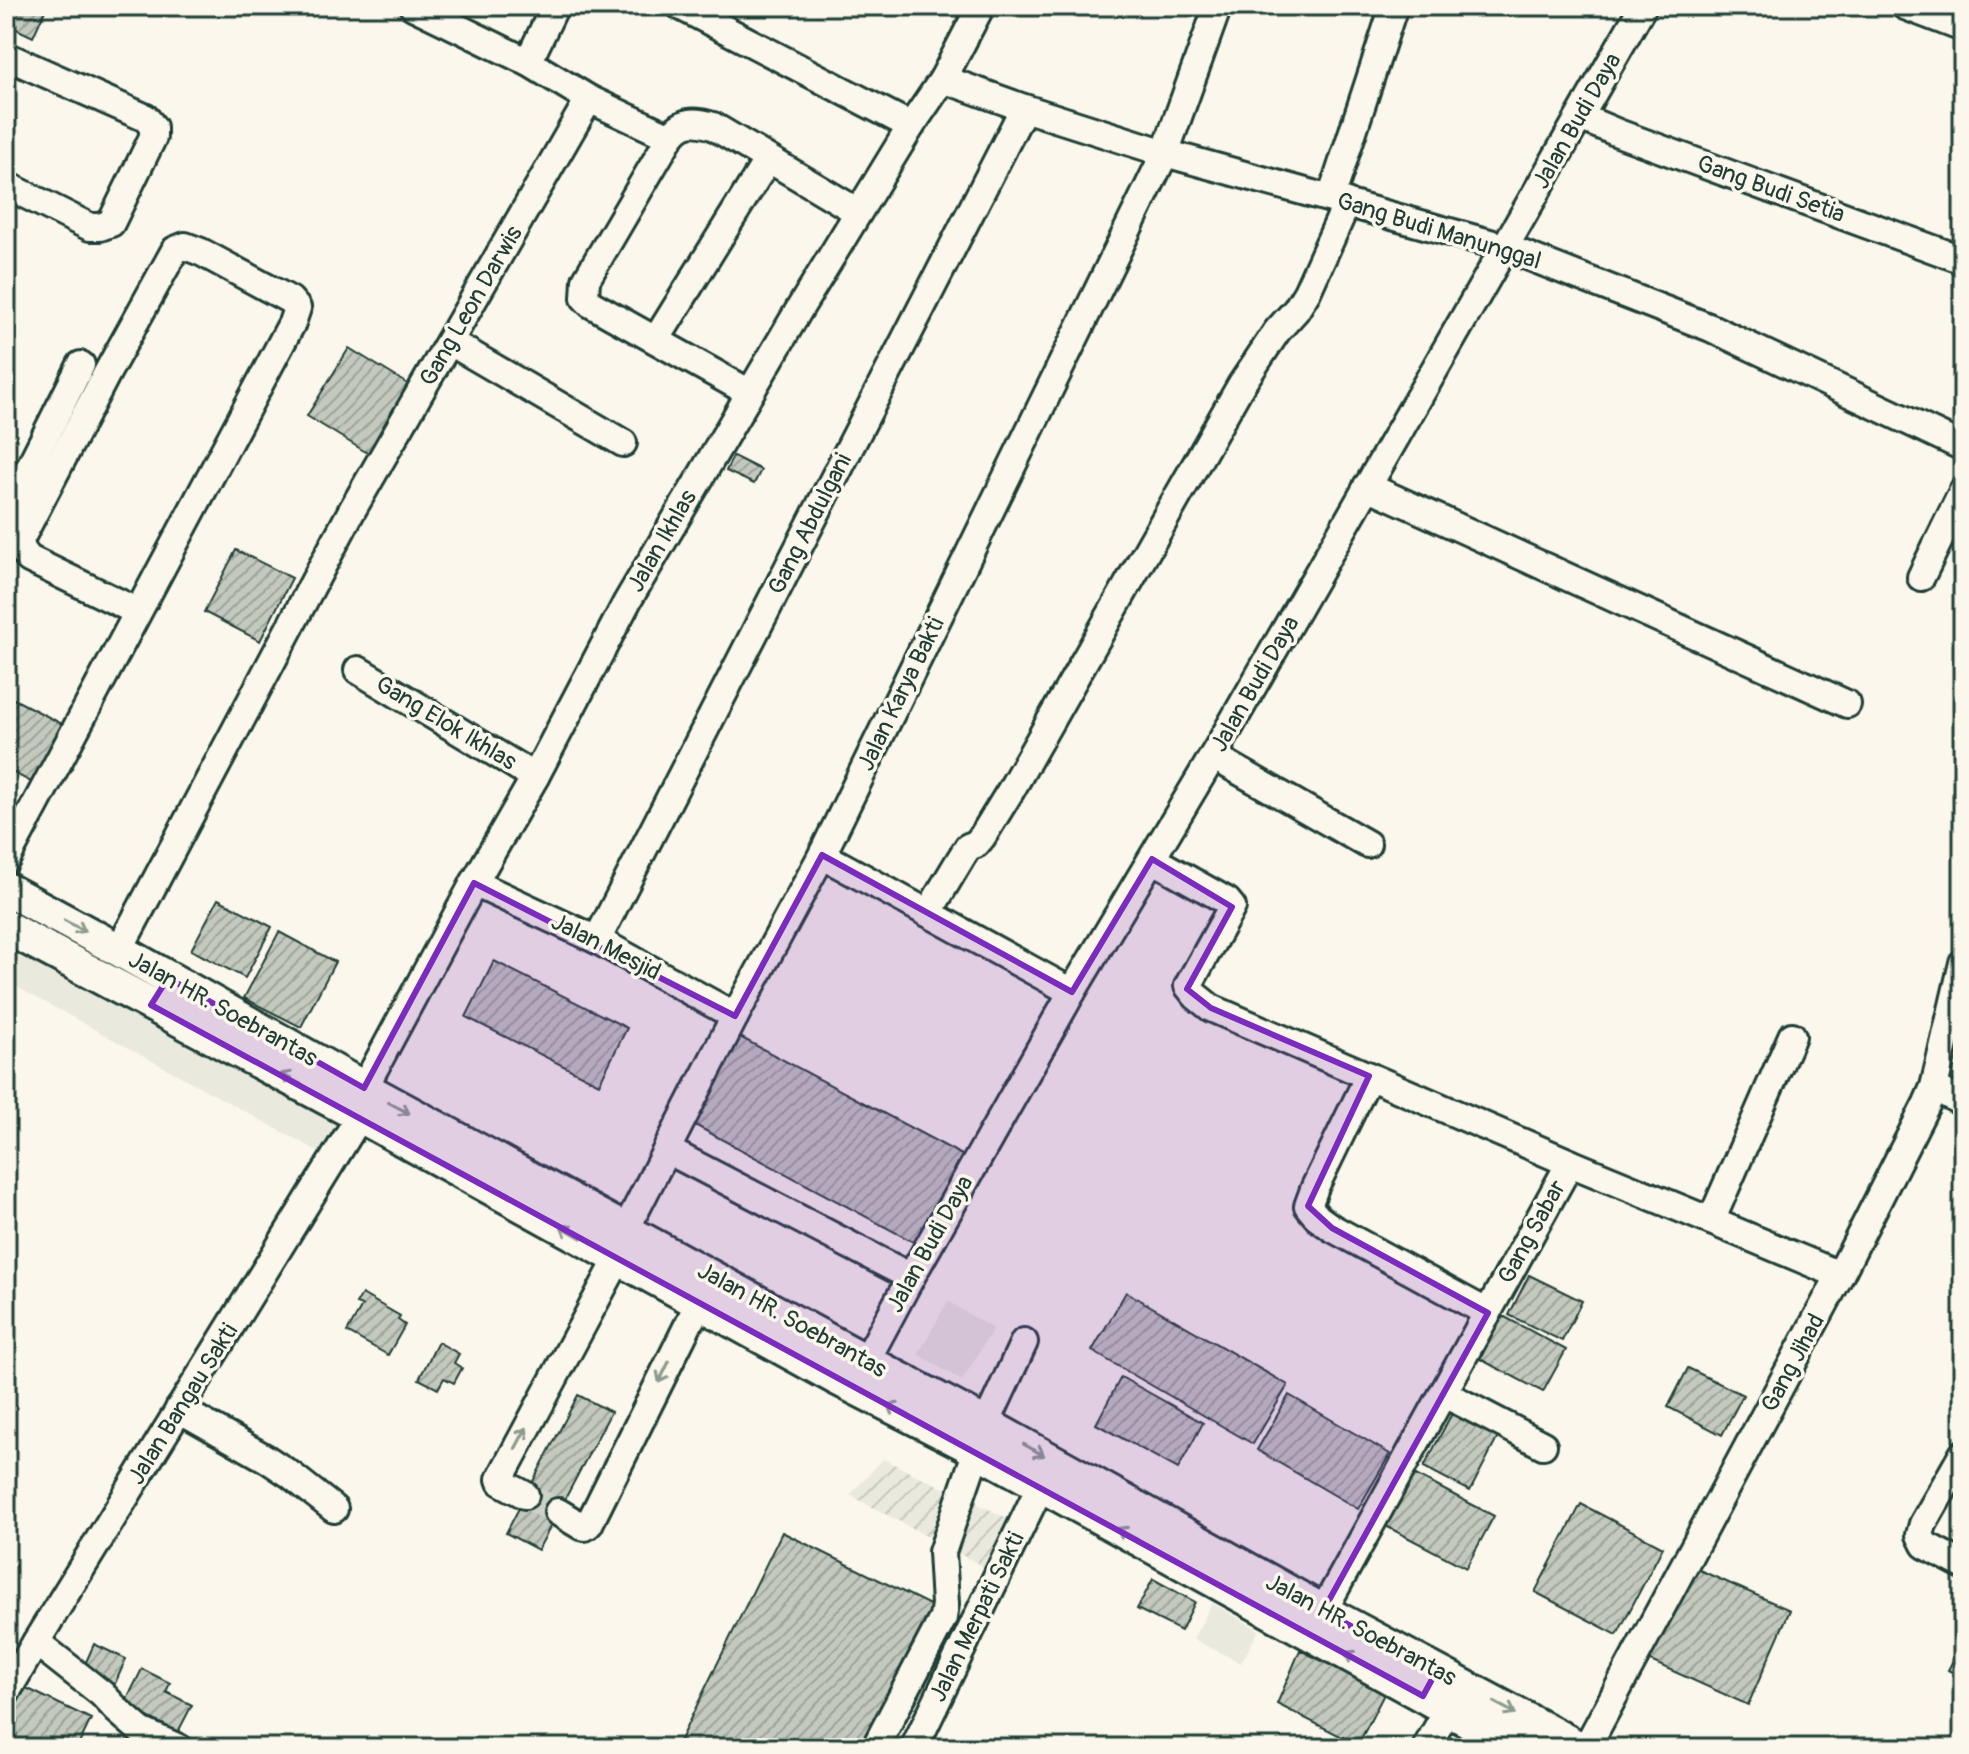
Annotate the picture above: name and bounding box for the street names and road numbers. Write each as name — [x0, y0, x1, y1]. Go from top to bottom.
street label: Jalan Budi Daya — [1526, 48, 1628, 194]
street label: Gang Budi Setia — [1693, 149, 1849, 229]
street label: Gang Budi Manunggal — [1333, 186, 1545, 276]
street label: Gang Leon Darwis — [413, 221, 529, 391]
street label: Gang Abdulgani — [762, 449, 858, 599]
street label: Jalan Ikhlas — [621, 484, 703, 597]
street label: Jalan Budi Daya — [1204, 611, 1306, 757]
street label: Jalan Karya Bakti — [851, 613, 951, 775]
street label: Gang Elok Ikhlas — [370, 670, 522, 777]
street label: Jalan Mesjid — [546, 907, 666, 987]
street label: Jalan HR. Soebrantas — [123, 945, 323, 1073]
street label: Jalan Budi Daya — [880, 1170, 980, 1318]
street label: Gang Sabar — [1492, 1175, 1572, 1289]
street label: Jalan HR. Soebrantas — [692, 1256, 892, 1384]
street label: Gang Jihad — [1755, 1309, 1831, 1417]
street label: Jalan Bangau Sakti — [122, 1318, 244, 1490]
street label: Jalan Merpati Sakti — [923, 1527, 1031, 1707]
street label: Jalan HR. Soebrantas — [1261, 1568, 1461, 1693]

